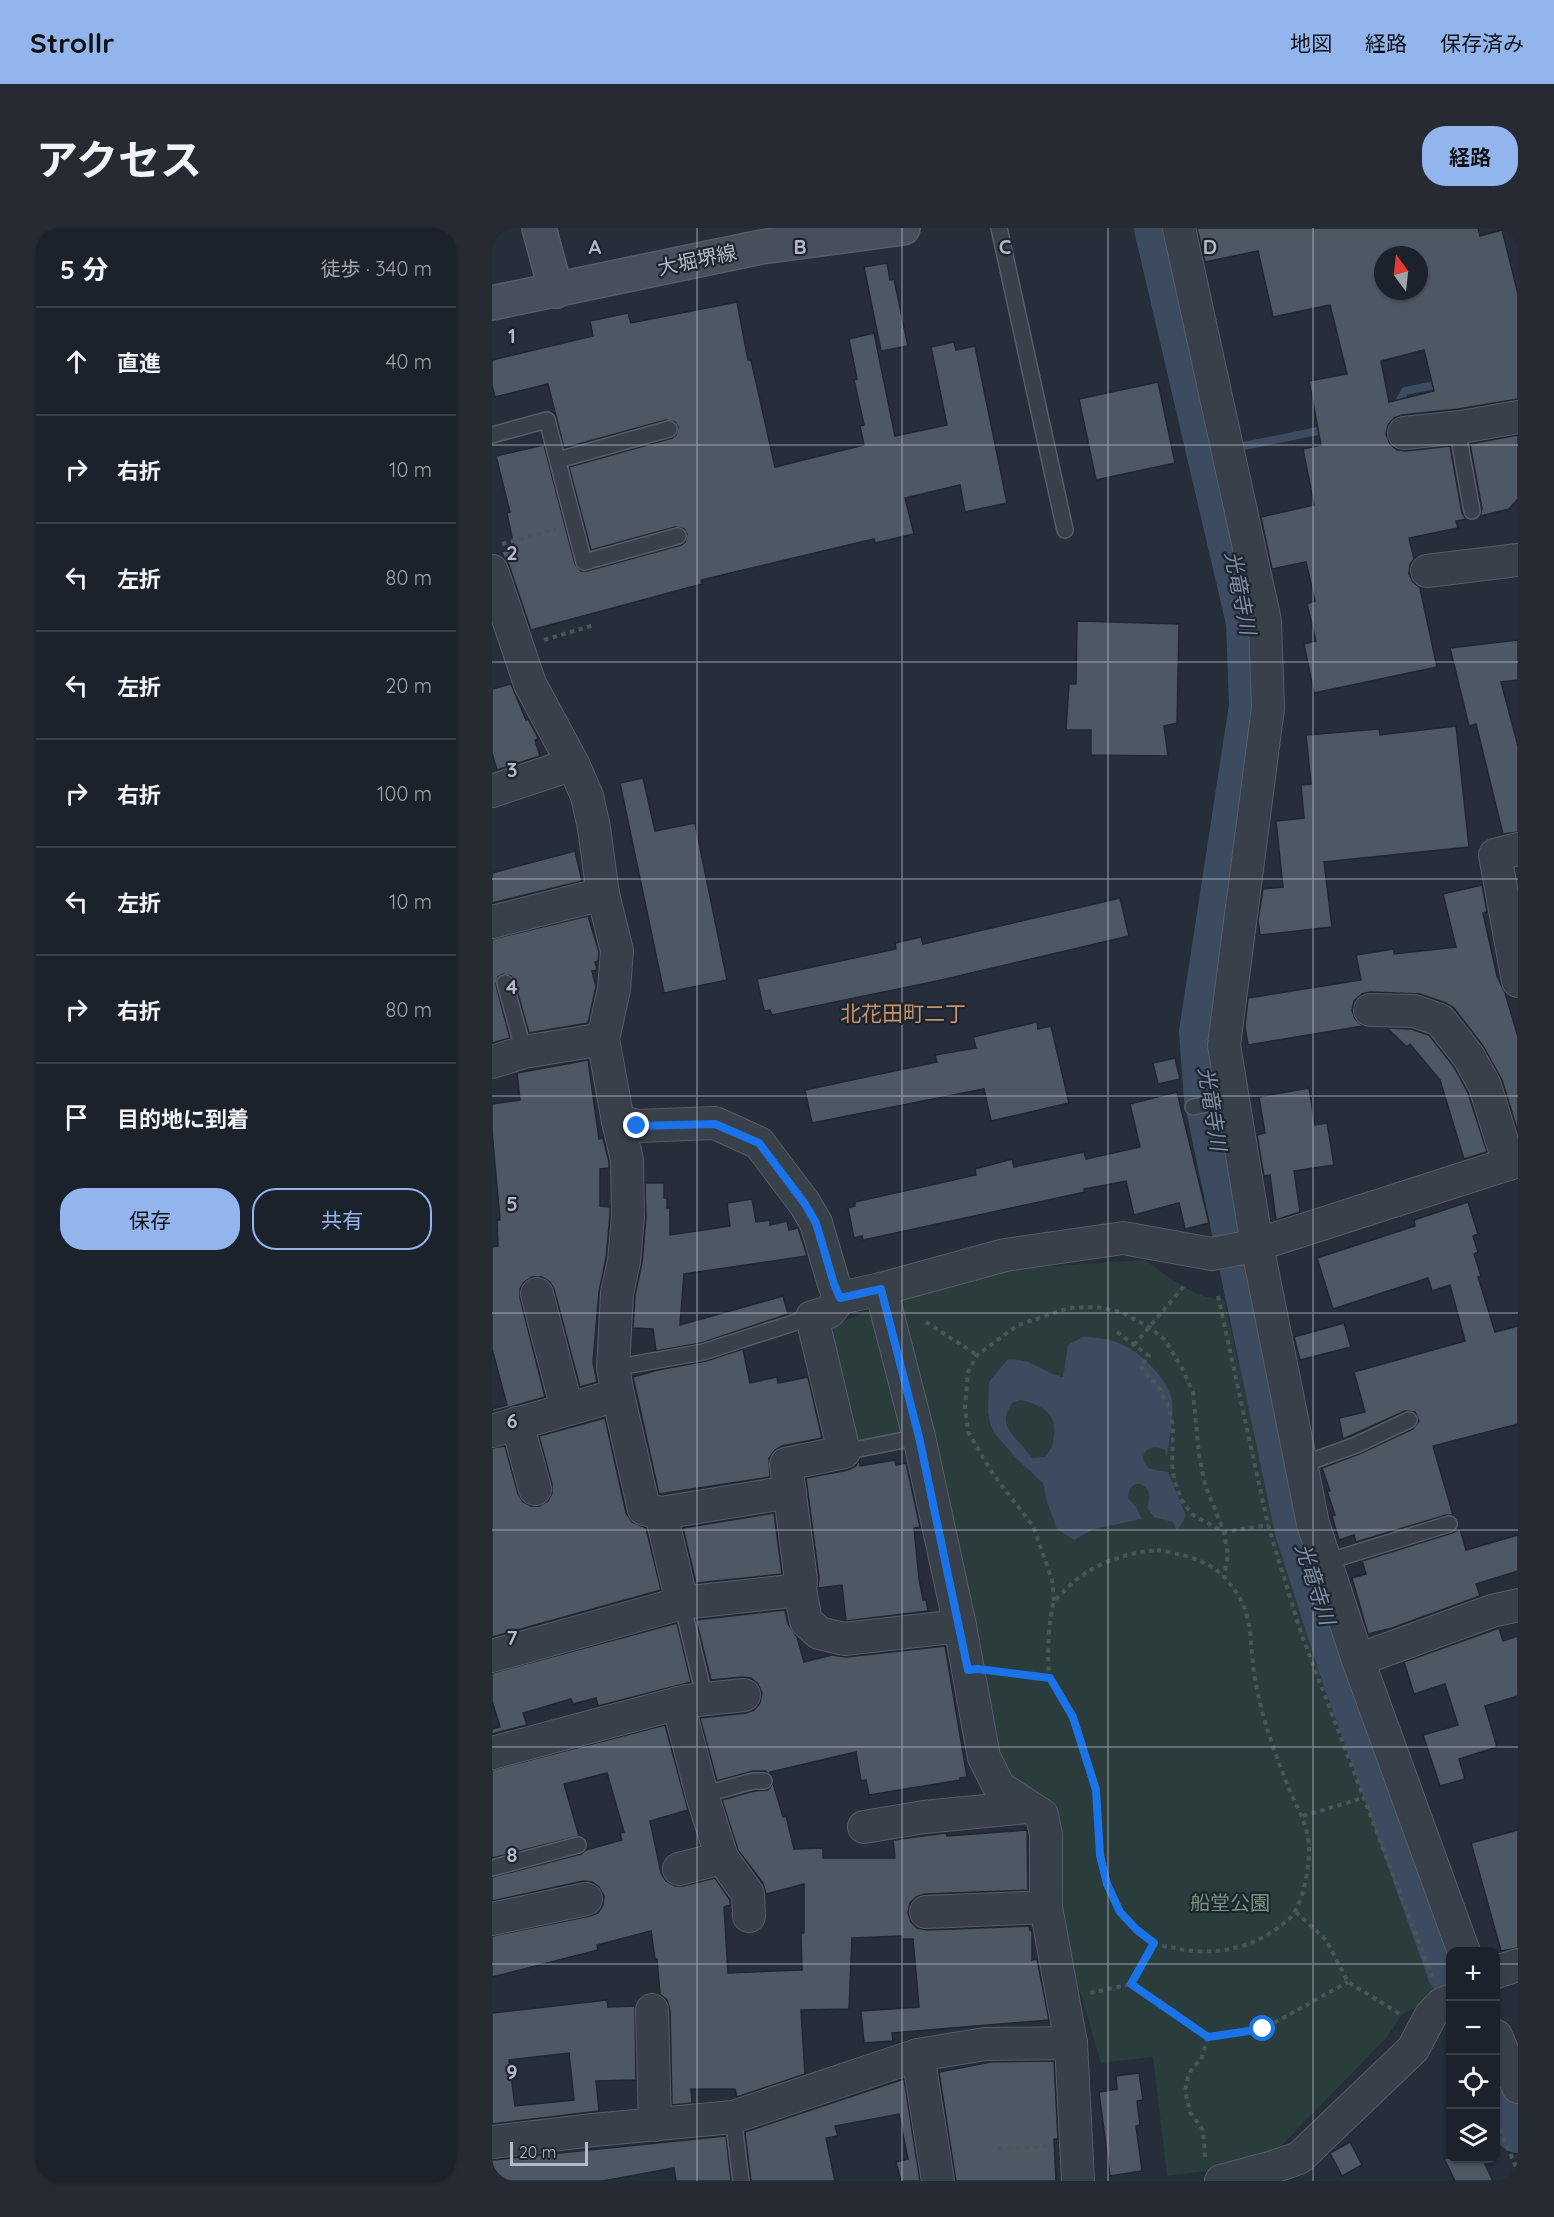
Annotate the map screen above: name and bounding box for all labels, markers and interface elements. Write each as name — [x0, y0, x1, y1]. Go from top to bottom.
text: Strollr — [30, 25, 114, 60]
text: 地図 — [1290, 30, 1332, 56]
text: 経路 — [1365, 30, 1407, 56]
text: 保存済み — [1440, 30, 1524, 56]
button: 経路 — [1422, 126, 1518, 186]
text: アクセス — [36, 133, 202, 186]
text: A — [589, 234, 602, 259]
text: B — [793, 234, 807, 259]
text: C — [999, 234, 1012, 259]
text: D — [1203, 234, 1217, 259]
street label: 大堀堺線 — [655, 239, 739, 280]
north arrow — [1374, 246, 1428, 300]
text: 5 分 — [60, 253, 108, 286]
text: 徒歩 · 340 m — [321, 256, 432, 281]
text: 1 — [508, 323, 516, 348]
icon: ahead — [60, 345, 93, 378]
text: 直進 — [117, 349, 161, 377]
text: 40 m — [386, 349, 432, 374]
icon: right — [60, 453, 93, 486]
text: 右折 — [117, 457, 161, 485]
text: 10 m — [389, 457, 432, 482]
text: 2 — [506, 540, 518, 565]
water label: 光竜寺川 — [1220, 549, 1262, 638]
icon: left — [60, 561, 93, 594]
text: 左折 — [117, 565, 161, 593]
text: 80 m — [386, 565, 432, 590]
icon: left — [60, 669, 93, 702]
text: 左折 — [117, 673, 161, 701]
text: 20 m — [385, 673, 432, 698]
text: 3 — [507, 757, 517, 782]
icon: right — [60, 777, 93, 810]
text: 右折 — [117, 781, 161, 809]
text: 100 m — [377, 781, 432, 806]
icon: left — [60, 885, 93, 918]
text: 左折 — [117, 889, 161, 917]
text: 10 m — [389, 889, 432, 914]
text: 4 — [506, 974, 518, 999]
icon: right — [60, 993, 93, 1026]
text: 右折 — [117, 997, 161, 1025]
text: 80 m — [386, 997, 432, 1022]
district label: 北花田町二丁 — [840, 1000, 966, 1026]
water label: 光竜寺川 — [1194, 1065, 1233, 1154]
icon: arrive — [60, 1101, 93, 1134]
text: 目的地に到着 — [117, 1105, 249, 1133]
route end — [623, 1112, 649, 1138]
button: 保存 — [60, 1188, 240, 1250]
button: 共有 — [252, 1188, 432, 1250]
text: 5 — [506, 1191, 518, 1216]
text: 6 — [506, 1408, 518, 1433]
water label: 光竜寺川 — [1291, 1540, 1342, 1630]
text: 7 — [507, 1625, 518, 1650]
text: 8 — [507, 1842, 518, 1867]
park label: 船堂公園 — [1190, 1890, 1270, 1915]
map controls — [1446, 1947, 1500, 2163]
button: + — [1446, 1947, 1500, 2001]
button: − — [1446, 2001, 1500, 2055]
route start — [1249, 2015, 1275, 2041]
button: locate — [1446, 2055, 1500, 2109]
text: 9 — [506, 2059, 518, 2084]
button: layers — [1446, 2109, 1500, 2163]
scale bar — [510, 2139, 588, 2166]
text: 20 m — [519, 2142, 556, 2162]

